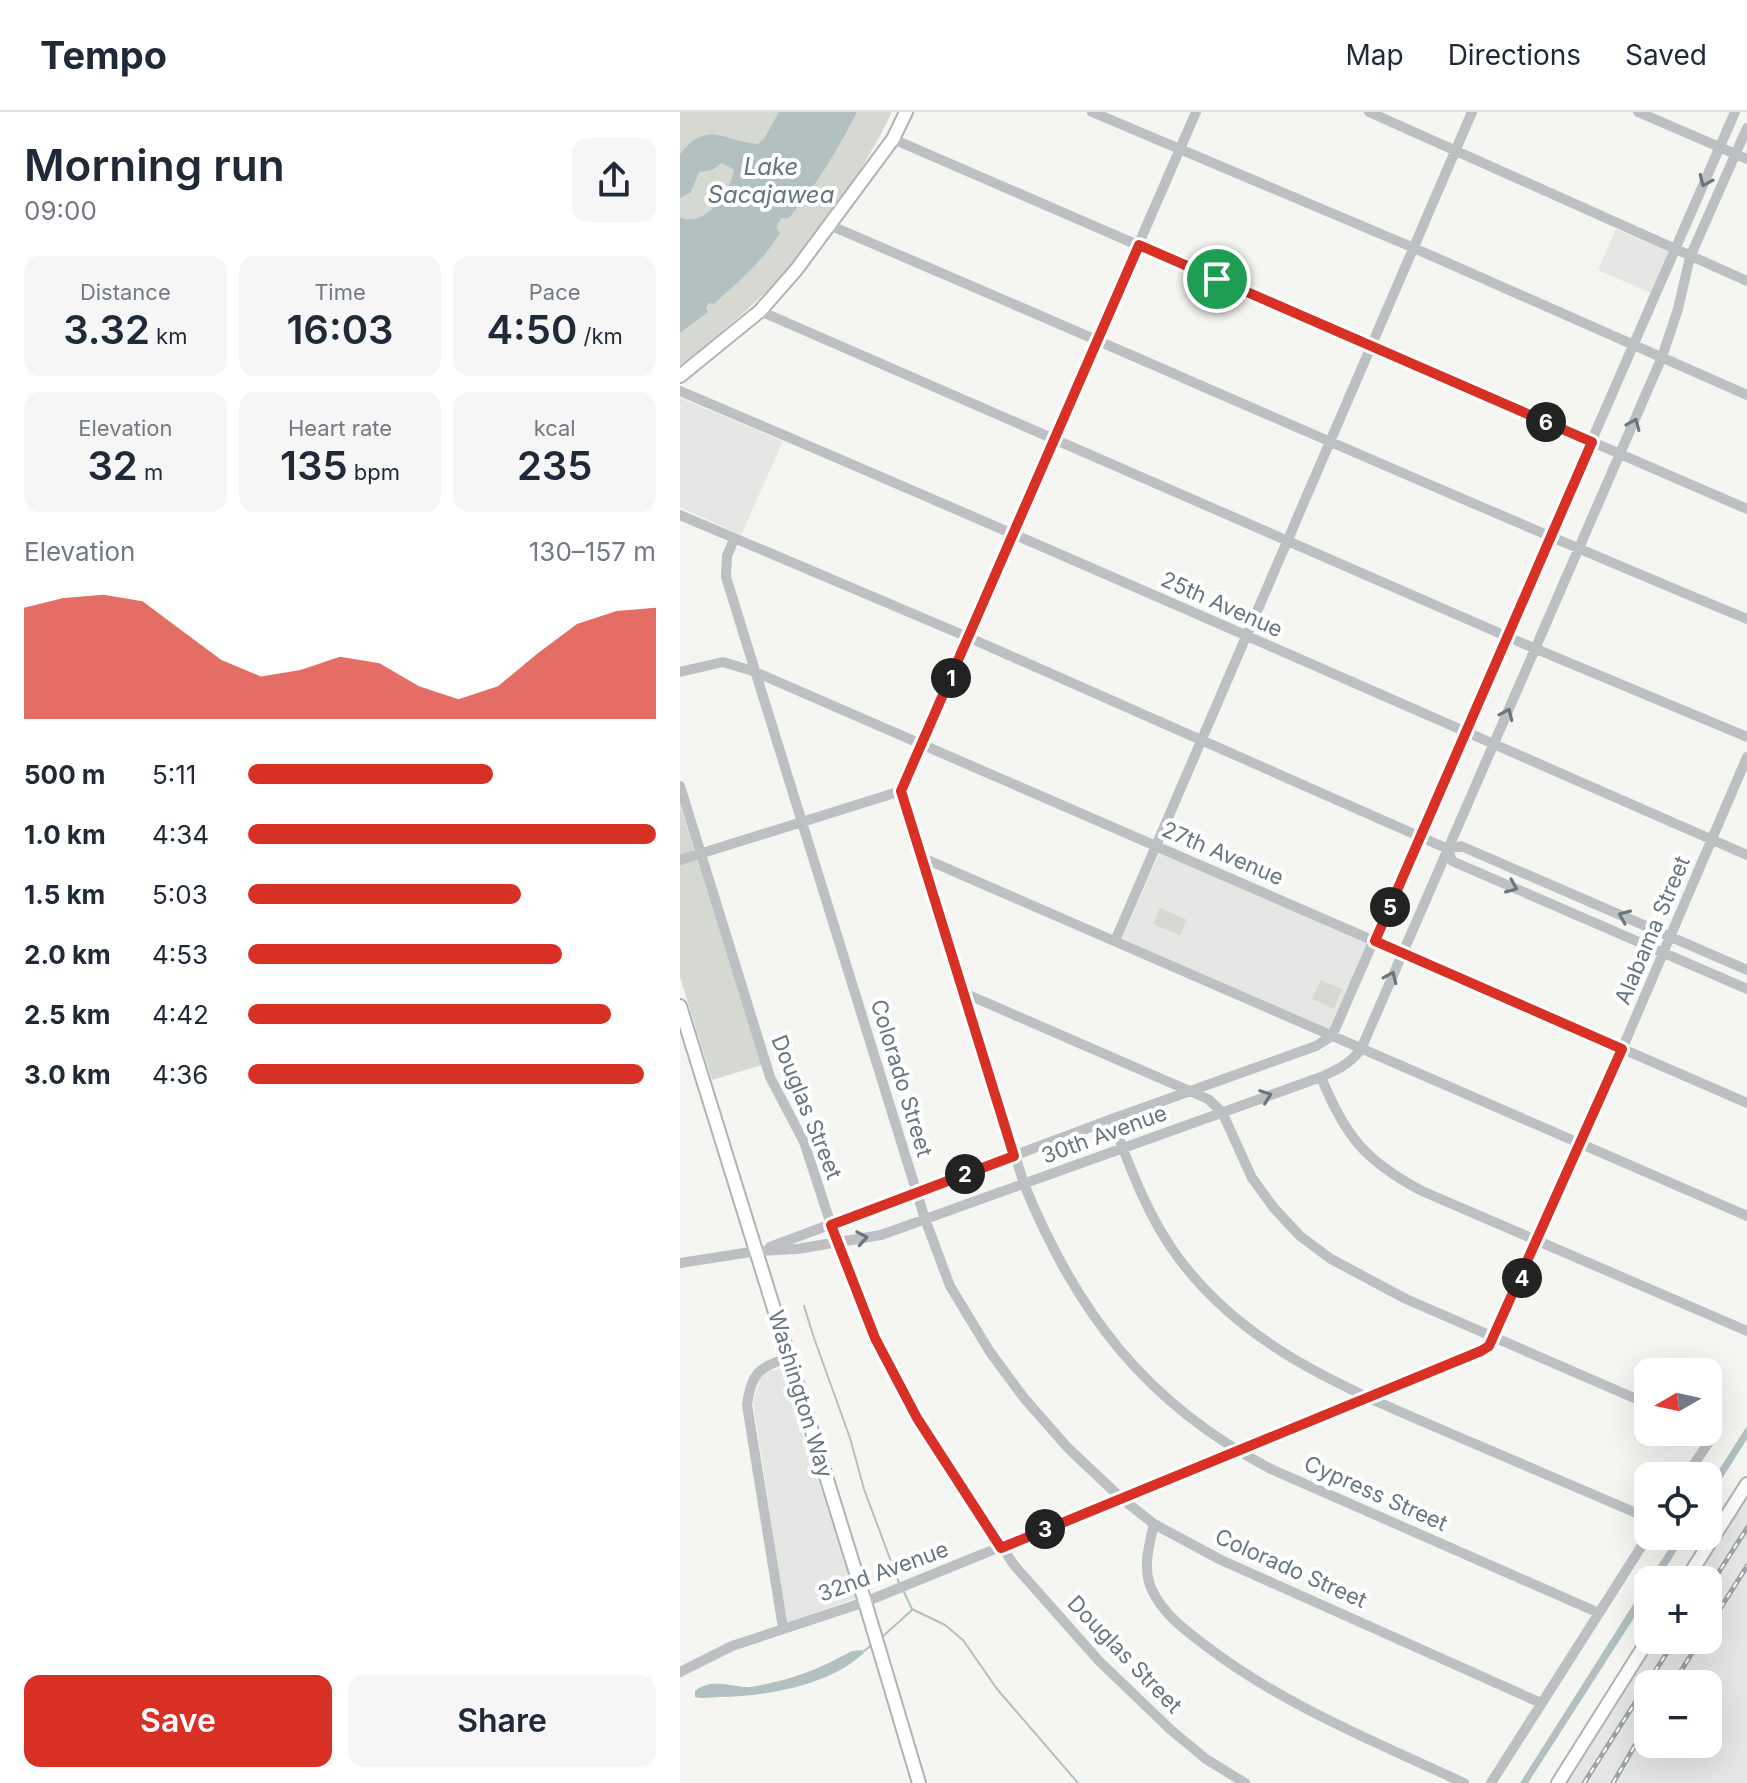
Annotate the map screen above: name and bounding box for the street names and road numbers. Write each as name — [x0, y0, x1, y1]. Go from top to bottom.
street label: 25th Avenue — [1157, 566, 1287, 642]
street label: 27th Avenue — [1158, 816, 1288, 890]
street label: Alabama Street — [1609, 852, 1695, 1008]
street label: Colorado Street — [866, 996, 938, 1160]
street label: Douglas Street — [766, 1031, 848, 1183]
street label: 30th Avenue — [1038, 1099, 1170, 1169]
street label: Washington Way — [763, 1307, 839, 1481]
street label: Cypress Street — [1300, 1450, 1452, 1536]
street label: Colorado Street — [1211, 1523, 1371, 1613]
street label: 32nd Avenue — [814, 1535, 952, 1607]
street label: Douglas Street — [1062, 1590, 1188, 1718]

